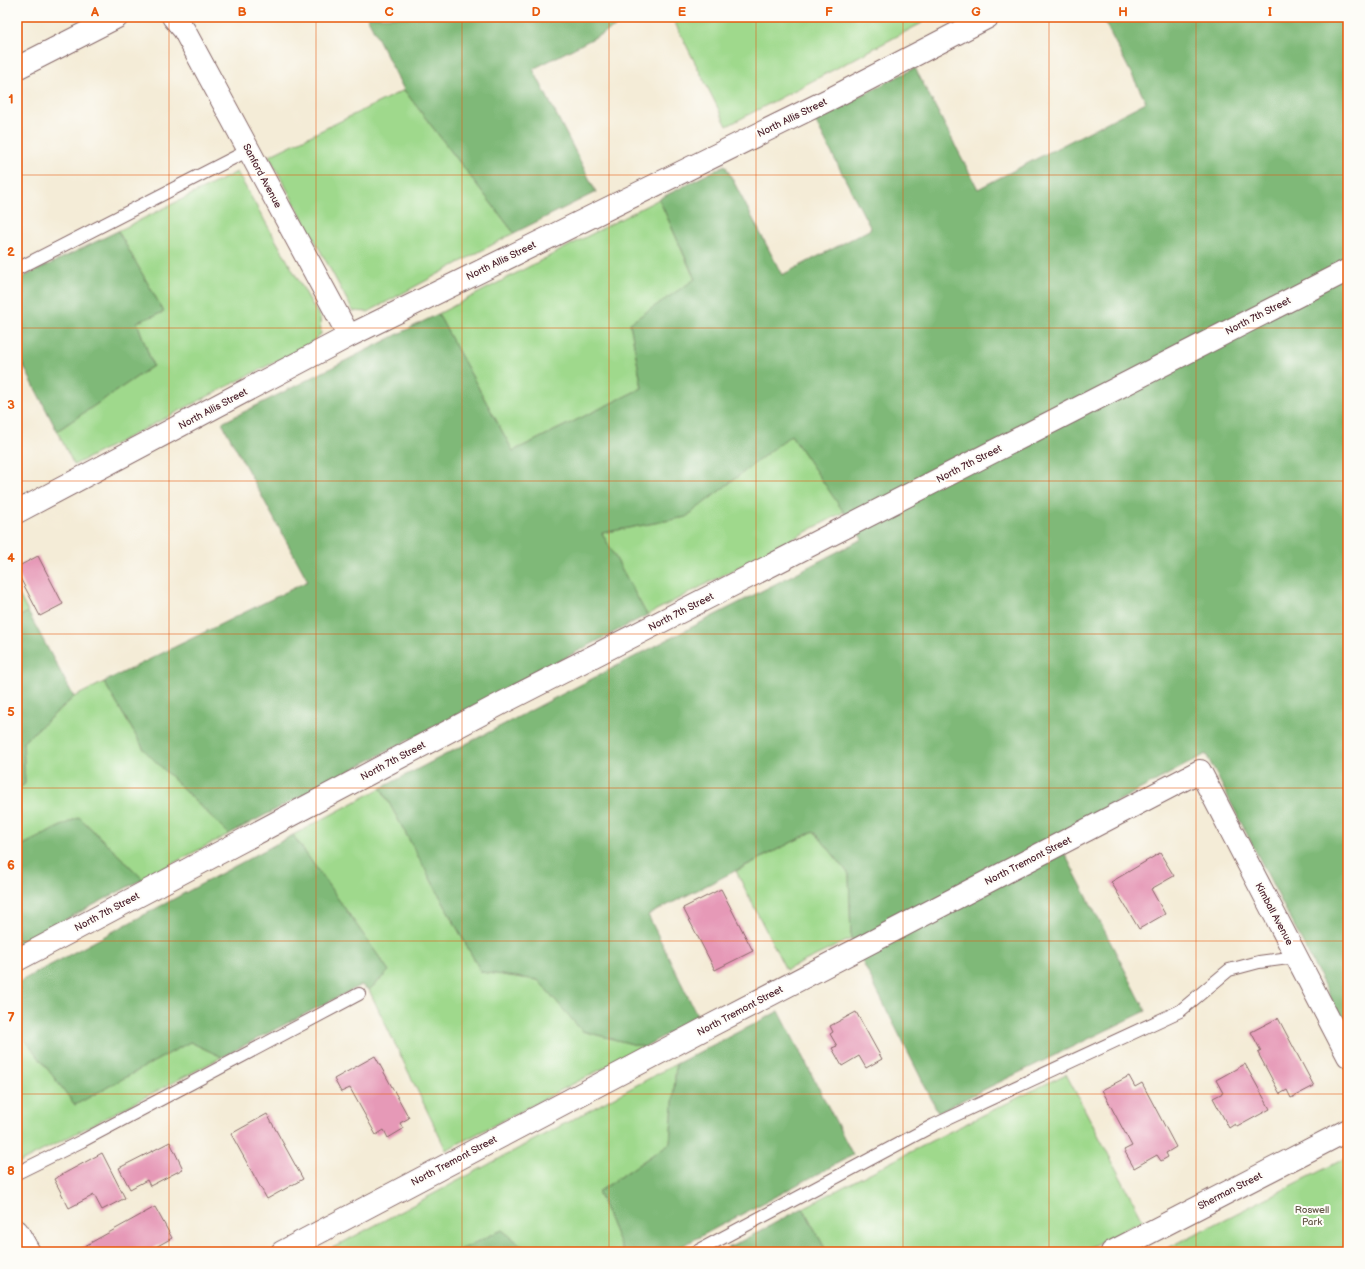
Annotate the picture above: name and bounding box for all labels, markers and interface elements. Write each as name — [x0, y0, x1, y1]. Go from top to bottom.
text: A — [90, 4, 99, 20]
text: B — [237, 4, 247, 20]
text: C — [384, 4, 394, 20]
text: D — [531, 4, 541, 20]
text: E — [678, 4, 687, 20]
text: F — [825, 4, 833, 20]
text: G — [971, 4, 981, 20]
text: H — [1118, 4, 1128, 20]
text: I — [1268, 4, 1272, 20]
text: 1 — [8, 91, 14, 107]
street label: North Allis Street — [755, 96, 829, 140]
street label: Sanford Avenue — [240, 142, 284, 210]
street label: North Allis Street — [464, 239, 538, 283]
text: 2 — [7, 244, 15, 260]
street label: North 7th Street — [1223, 294, 1293, 338]
street label: North Allis Street — [177, 386, 249, 432]
text: 3 — [7, 397, 15, 413]
street label: North 7th Street — [934, 442, 1004, 486]
text: 4 — [7, 550, 15, 566]
street label: North 7th Street — [646, 590, 716, 634]
text: 5 — [7, 704, 15, 720]
street label: North 7th Street — [359, 739, 427, 783]
street label: North Tremont Street — [983, 834, 1073, 888]
text: 6 — [7, 857, 15, 873]
street label: Kimball Avenue — [1252, 881, 1296, 947]
street label: North 7th Street — [73, 890, 141, 934]
street label: North Tremont Street — [695, 983, 785, 1039]
text: 7 — [7, 1010, 15, 1026]
street label: North Tremont Street — [409, 1133, 499, 1189]
text: 8 — [7, 1163, 15, 1179]
street label: Sherman Street — [1196, 1170, 1264, 1212]
park label: Roswell Park — [1295, 1204, 1329, 1228]

